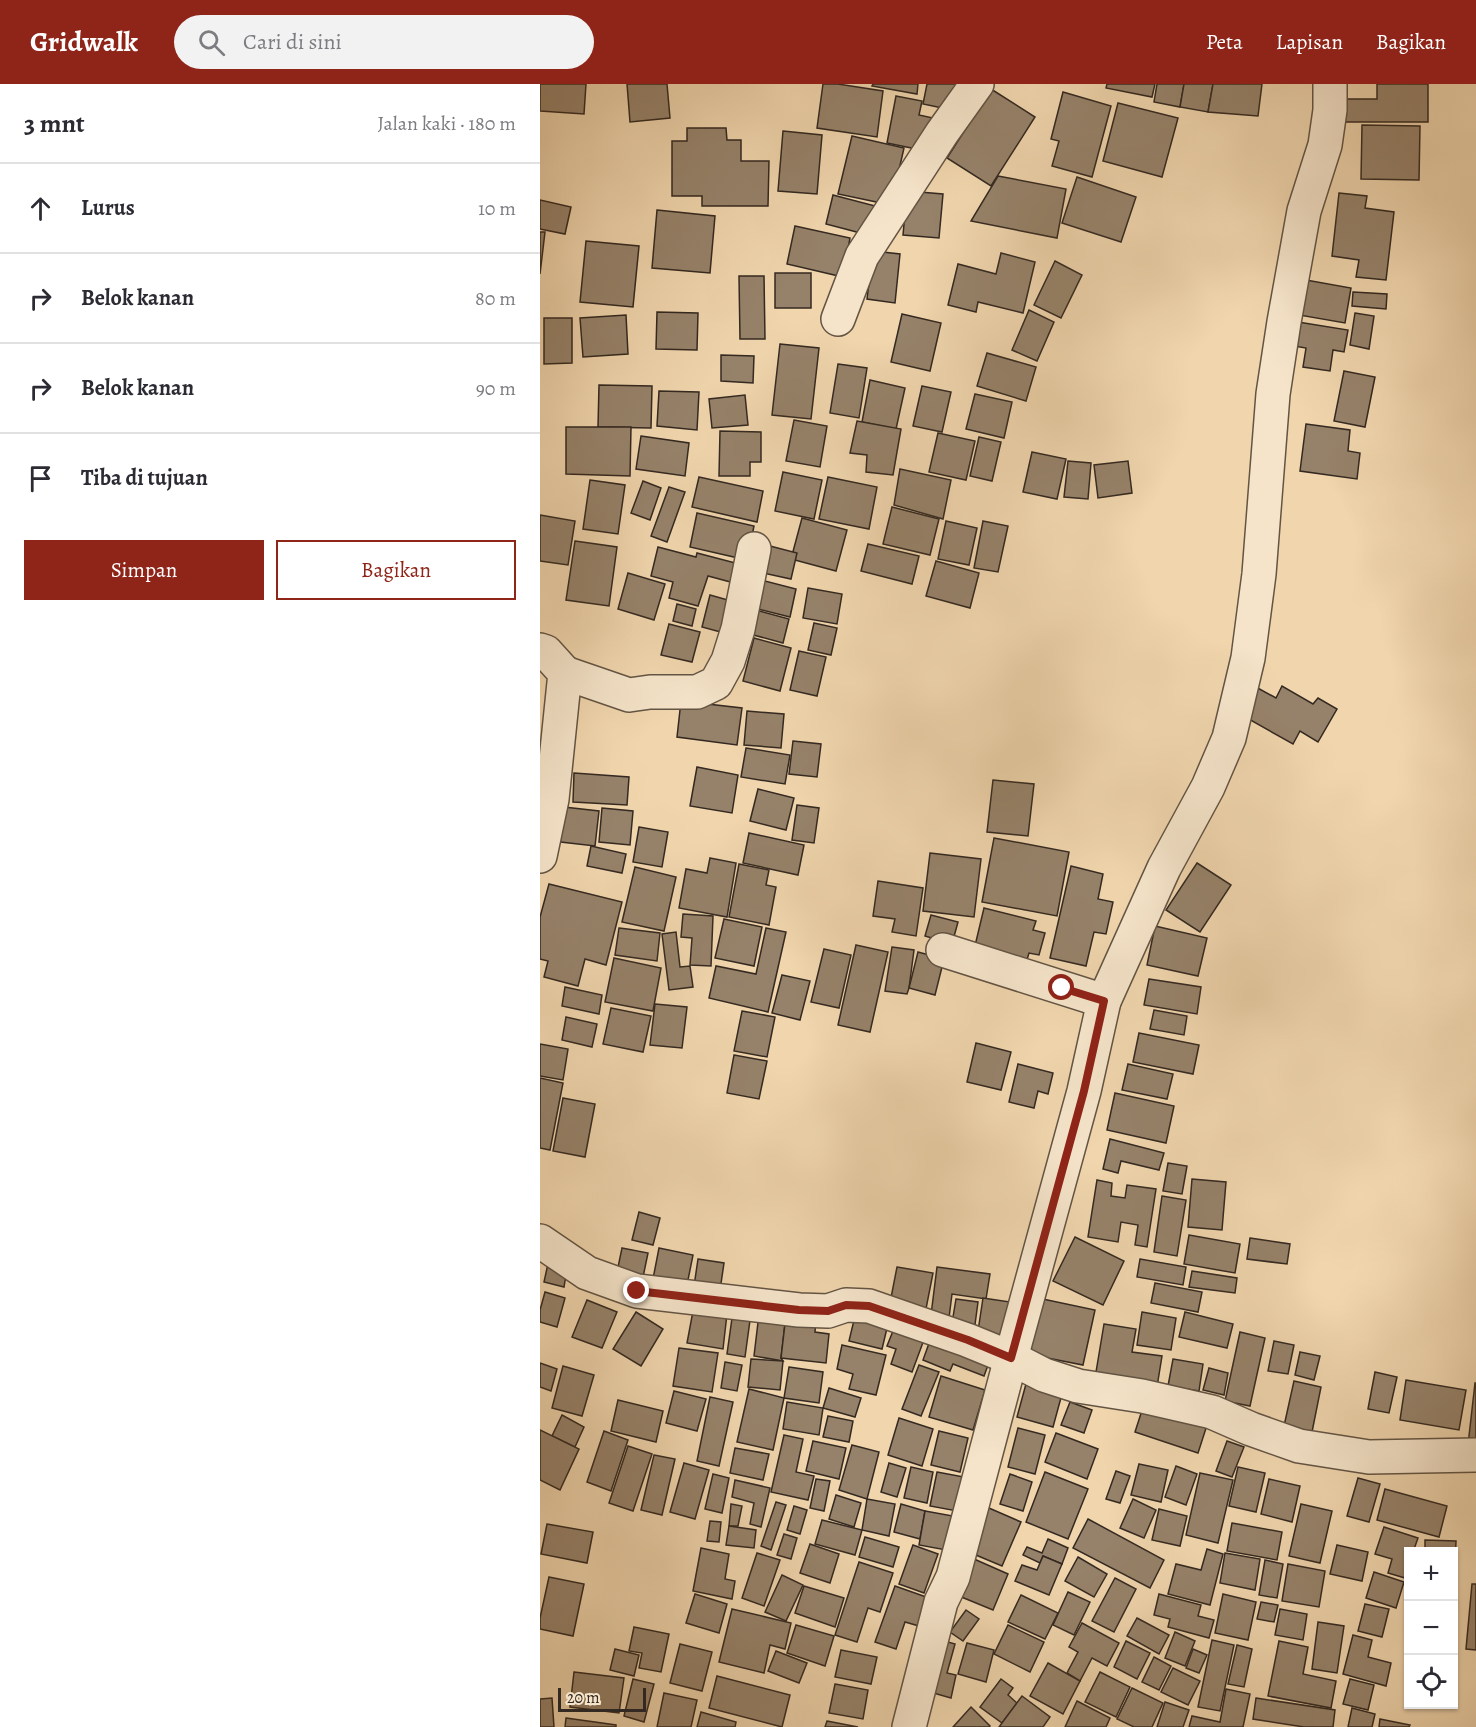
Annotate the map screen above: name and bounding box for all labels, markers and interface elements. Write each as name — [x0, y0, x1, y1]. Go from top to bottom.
search box — [174, 15, 594, 69]
text: Gridwalk — [30, 23, 138, 61]
icon: search — [195, 26, 228, 59]
text: Cari di sini — [243, 27, 342, 57]
text: Peta — [1206, 28, 1243, 56]
text: Lapisan — [1276, 28, 1343, 56]
text: Bagikan — [1376, 28, 1446, 56]
text: 3 mnt — [24, 106, 85, 141]
text: Jalan kaki · 180 m — [378, 110, 516, 137]
icon: ahead — [24, 192, 57, 225]
text: Lurus — [81, 193, 135, 223]
text: 10 m — [478, 195, 516, 222]
icon: right — [24, 282, 57, 315]
text: Belok kanan — [81, 283, 194, 313]
text: 80 m — [475, 285, 516, 312]
icon: right — [24, 372, 57, 405]
text: Belok kanan — [81, 373, 194, 403]
text: 90 m — [476, 375, 516, 402]
icon: arrive — [24, 462, 57, 495]
text: Tiba di tujuan — [81, 463, 208, 493]
button: Simpan — [24, 540, 264, 600]
button: Bagikan — [276, 540, 516, 600]
route start — [1048, 974, 1074, 1000]
route end — [623, 1277, 649, 1303]
map controls — [1404, 1547, 1458, 1709]
button: + — [1404, 1547, 1458, 1601]
button: − — [1404, 1601, 1458, 1655]
button: locate — [1404, 1655, 1458, 1709]
scale bar — [558, 1685, 646, 1712]
text: 20 m — [567, 1687, 600, 1709]

